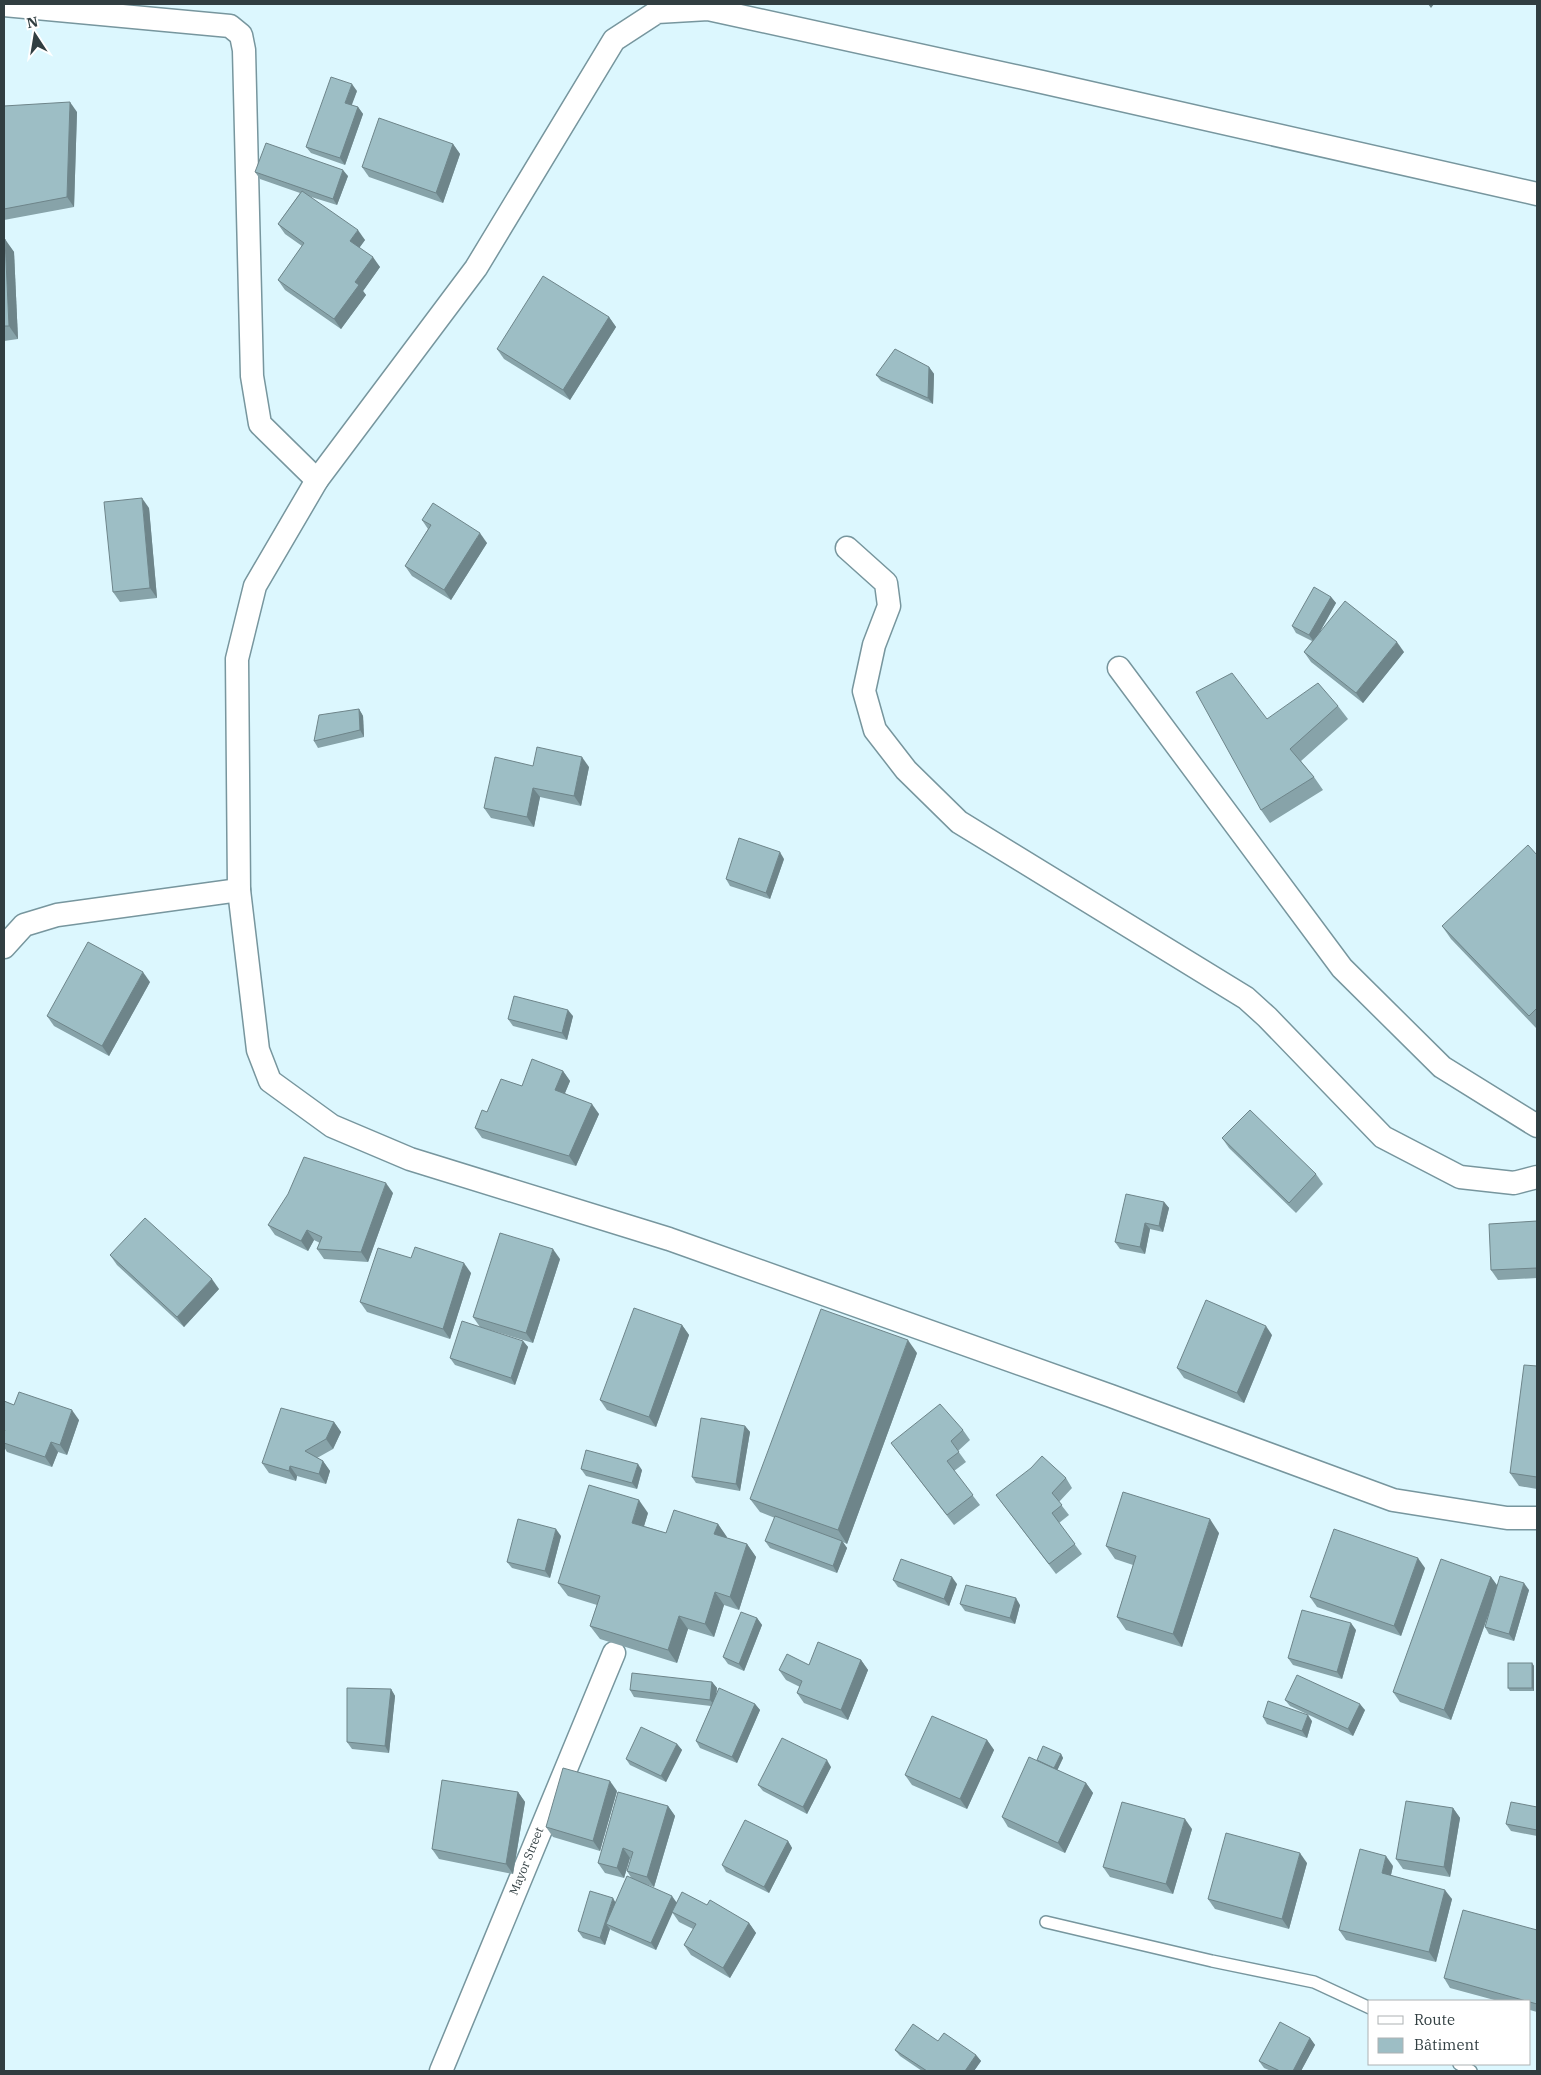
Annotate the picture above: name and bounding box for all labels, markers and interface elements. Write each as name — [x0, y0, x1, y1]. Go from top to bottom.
north arrow — [10, 10, 60, 60]
text: N — [25, 12, 40, 32]
street label: Mayor Street — [506, 1825, 546, 1897]
legend — [1368, 2000, 1531, 2065]
text: Route — [1414, 2010, 1455, 2029]
text: Bâtiment — [1414, 2035, 1479, 2054]

